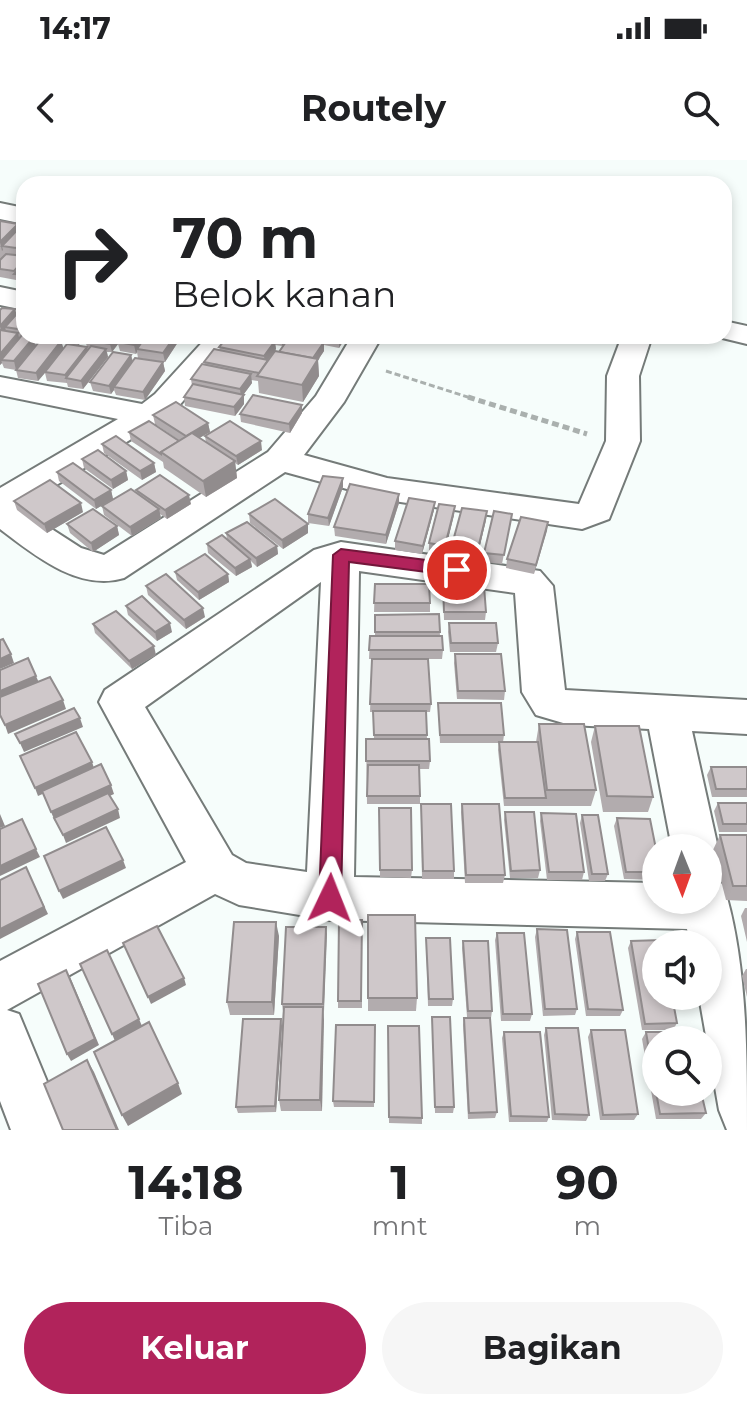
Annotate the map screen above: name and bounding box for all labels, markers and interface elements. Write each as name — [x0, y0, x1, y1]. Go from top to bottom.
text: 14:17 — [40, 10, 111, 47]
icon: back — [24, 86, 68, 130]
text: Routely — [301, 86, 446, 130]
icon: search — [679, 86, 723, 130]
text: 70 m — [172, 204, 318, 272]
icon: right — [40, 208, 144, 312]
text: Belok kanan — [172, 272, 396, 316]
pin — [423, 536, 491, 604]
icon: arrive — [435, 548, 479, 592]
north arrow — [642, 834, 722, 914]
map controls — [642, 834, 722, 1106]
position arrow — [288, 856, 372, 940]
button: sound — [642, 930, 722, 1010]
button: search — [642, 1026, 722, 1106]
text: 14:18 — [128, 1153, 244, 1211]
text: 1 — [390, 1153, 409, 1211]
text: 90 — [556, 1153, 619, 1211]
text: Tiba — [158, 1210, 213, 1242]
text: mnt — [372, 1210, 427, 1242]
text: m — [573, 1210, 601, 1242]
button: Keluar — [24, 1302, 366, 1394]
button: Bagikan — [382, 1302, 723, 1394]

